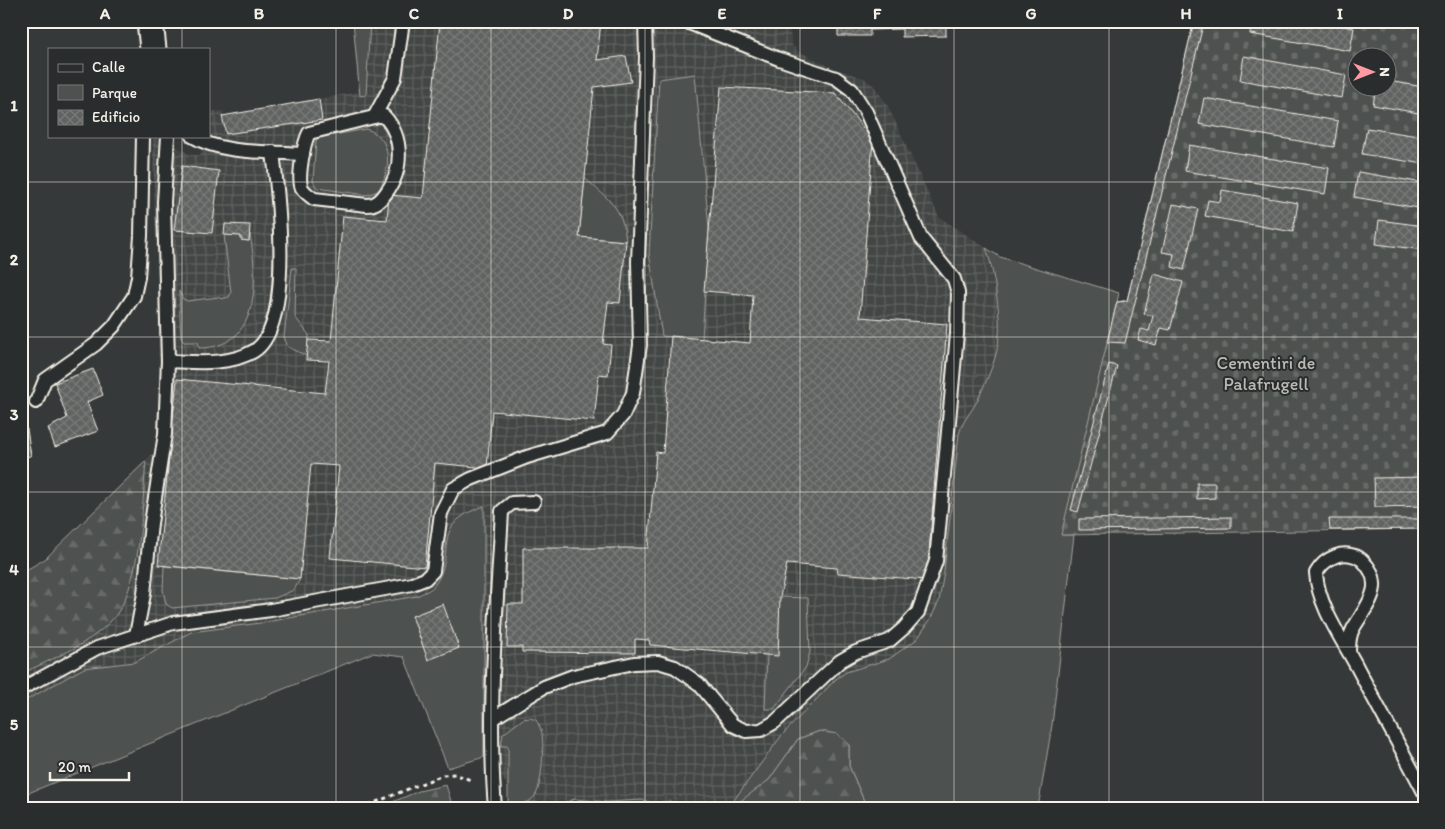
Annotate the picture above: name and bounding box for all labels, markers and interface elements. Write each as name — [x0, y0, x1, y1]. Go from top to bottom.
text: A — [99, 4, 111, 23]
text: B — [254, 4, 265, 23]
text: C — [409, 4, 420, 23]
text: D — [563, 4, 574, 23]
text: E — [718, 4, 727, 23]
text: F — [873, 4, 882, 23]
text: G — [1025, 4, 1037, 23]
text: H — [1180, 4, 1192, 23]
text: I — [1337, 4, 1343, 23]
legend — [48, 48, 210, 138]
north arrow — [1348, 48, 1398, 98]
text: Calle — [92, 58, 125, 76]
text: N — [1376, 67, 1393, 77]
text: Parque — [92, 84, 137, 102]
text: 1 — [10, 96, 18, 115]
text: Edificio — [92, 108, 140, 126]
text: 2 — [10, 250, 19, 269]
park label: Cementiri de Palafrugell — [1217, 352, 1315, 395]
text: 3 — [10, 405, 19, 424]
text: 4 — [9, 560, 19, 579]
text: 5 — [10, 715, 19, 734]
scale bar — [50, 749, 129, 781]
text: 20 m — [58, 758, 92, 776]

